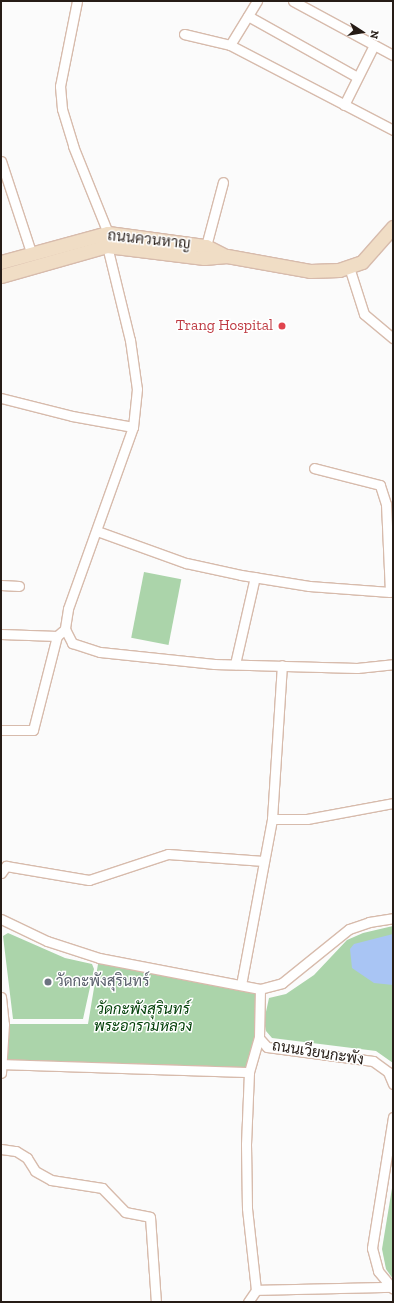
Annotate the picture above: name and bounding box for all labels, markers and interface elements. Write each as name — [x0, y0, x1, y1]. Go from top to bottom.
north arrow — [342, 12, 382, 52]
text: N — [367, 29, 381, 40]
street label: ถนนควนหาญ — [107, 227, 191, 253]
place label: Trang Hospital — [176, 317, 273, 335]
marker: Trang Hospital — [276, 320, 288, 332]
place label: วัดกะพังสุรินทร์ — [56, 973, 149, 991]
marker: วัดกะพังสุรินทร์ — [43, 977, 53, 987]
park label: วัดกะพังสุรินทร์ พระอารามหลวง — [94, 1000, 192, 1035]
street label: ถนนเวียนกะพัง — [271, 1037, 365, 1069]

